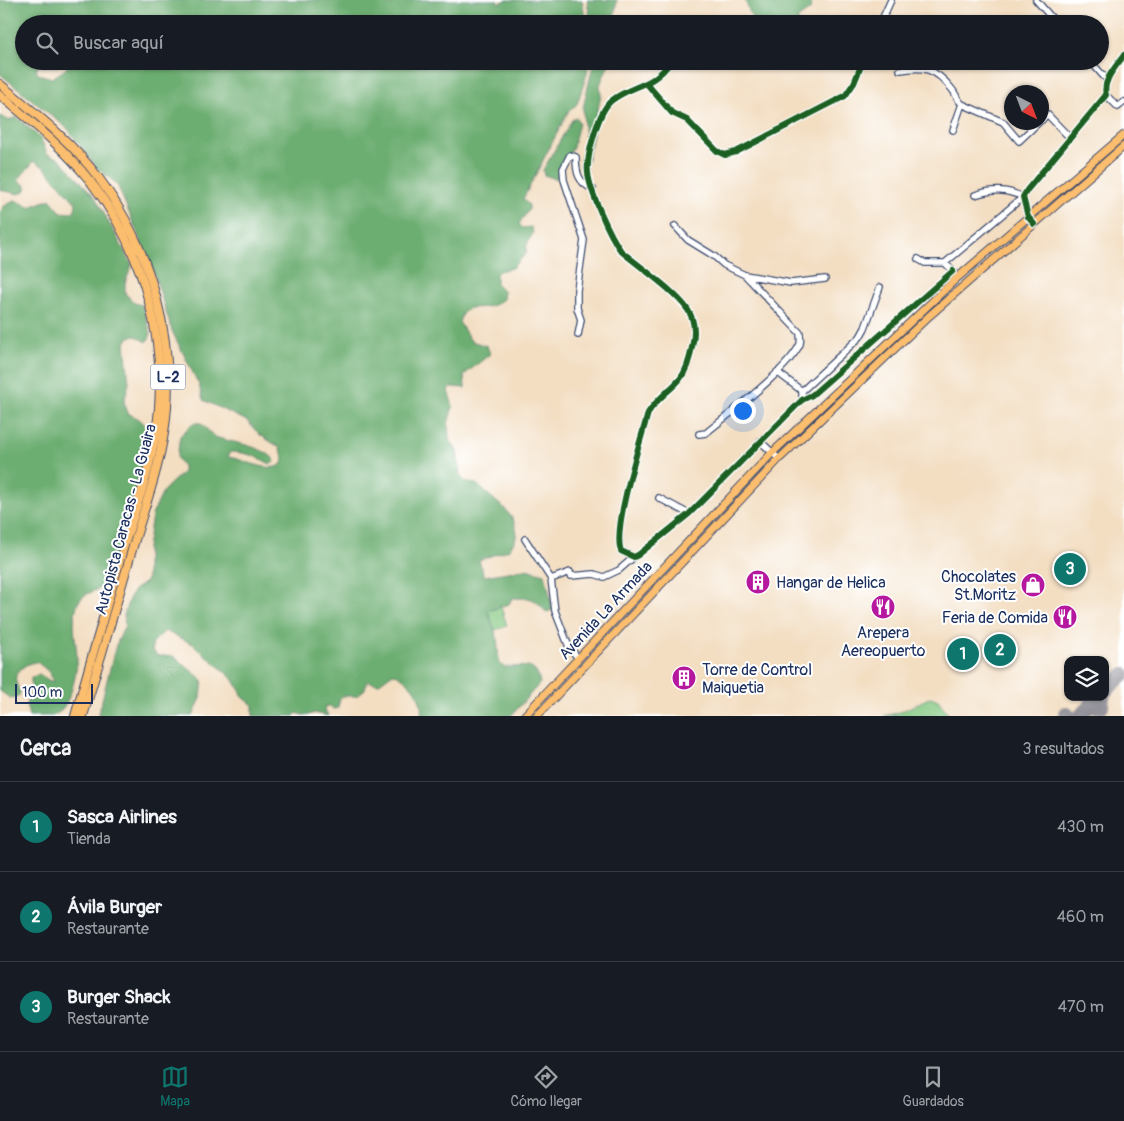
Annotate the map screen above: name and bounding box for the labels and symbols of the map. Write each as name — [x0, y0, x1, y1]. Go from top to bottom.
north arrow — [1004, 85, 1049, 130]
road number: L-2 — [150, 364, 186, 390]
your location — [730, 398, 756, 424]
street label: Autopista Caracas - La Guaira — [91, 422, 161, 617]
pin: 3 — [1054, 550, 1086, 588]
street label: Avenida La Armada — [555, 557, 657, 664]
place label: Chocolates St.Moritz — [941, 567, 1016, 605]
building icon: Hangar de Helica — [745, 569, 771, 595]
shop icon: Chocolates St.Moritz — [1020, 572, 1046, 598]
place label: Hangar de Helica — [776, 573, 886, 593]
restaurant icon: Arepera Aereopuerto — [870, 594, 896, 620]
restaurant icon: Feria de Comida — [1052, 604, 1078, 630]
place label: Feria de Comida — [942, 608, 1048, 628]
place label: Arepera Aereopuerto — [841, 623, 926, 661]
pin: 2 — [984, 631, 1016, 669]
pin: 1 — [947, 635, 979, 673]
place label: Torre de Control Maiquetia — [702, 660, 812, 698]
building icon: Torre de Control Maiquetia — [671, 665, 697, 691]
scale bar — [15, 681, 92, 704]

